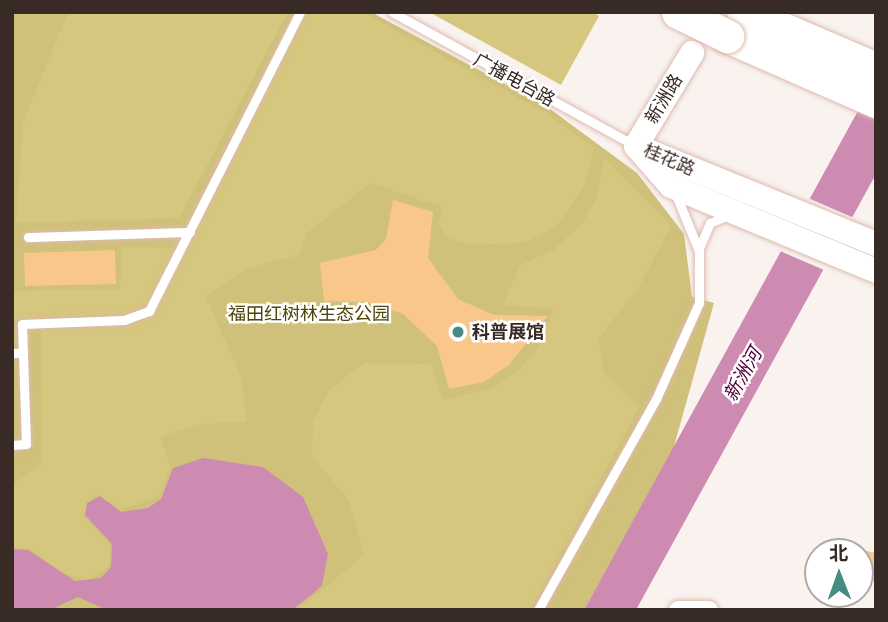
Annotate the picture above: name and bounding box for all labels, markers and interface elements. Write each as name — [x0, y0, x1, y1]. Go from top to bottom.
street label: 广播电台路 — [469, 49, 559, 111]
street label: 新洲路 — [641, 70, 687, 128]
street label: 桂花路 — [640, 140, 698, 180]
park label: 福田红树林生态公园 — [228, 303, 390, 325]
place label: 科普展馆 — [472, 321, 544, 343]
marker: 科普展馆 — [450, 324, 466, 340]
water label: 新洲河 — [720, 345, 768, 405]
north arrow — [804, 538, 874, 608]
text: 北 — [829, 541, 848, 567]

